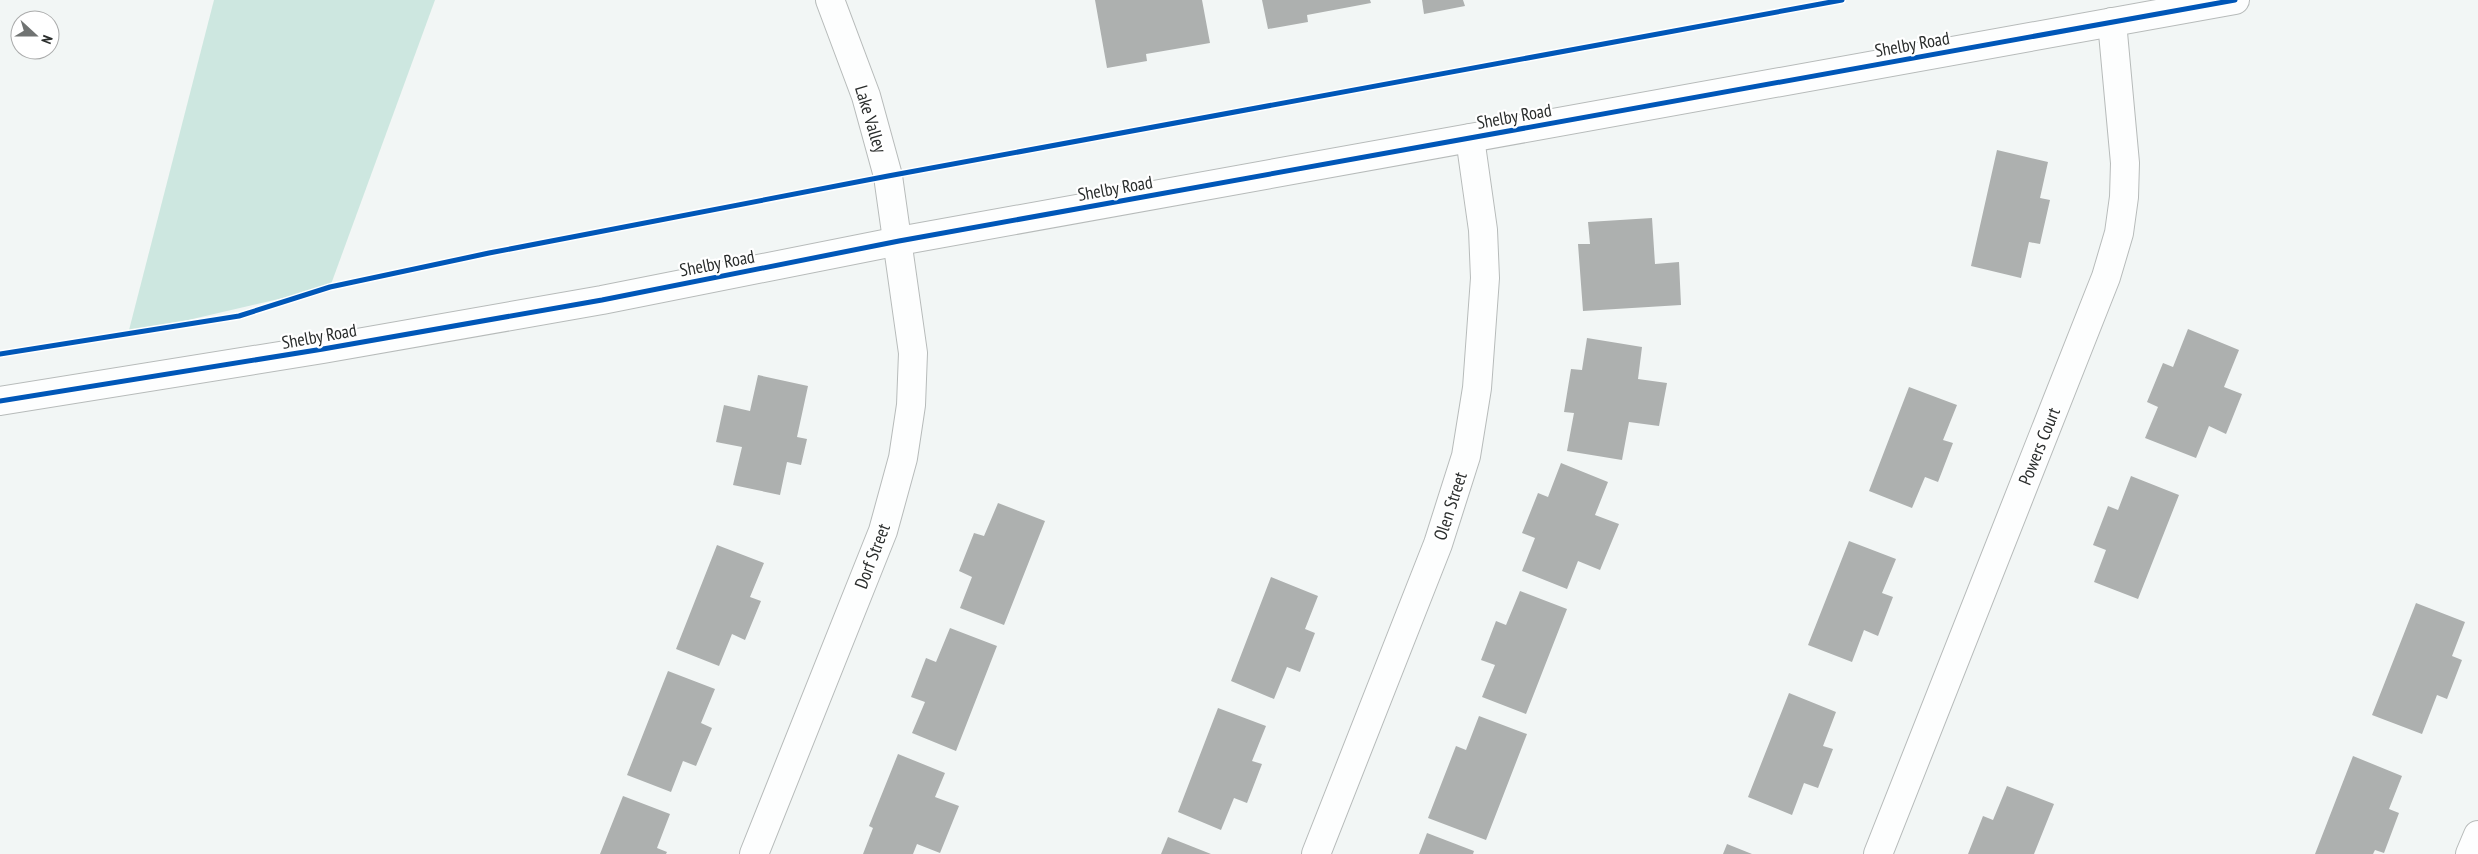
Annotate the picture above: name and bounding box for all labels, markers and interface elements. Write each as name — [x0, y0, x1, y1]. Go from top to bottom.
north arrow — [10, 10, 60, 60]
street label: Shelby Road — [1873, 26, 1951, 62]
text: N — [37, 33, 57, 46]
street label: Lake Valley — [850, 83, 892, 156]
street label: Shelby Road — [1475, 98, 1553, 134]
street label: Shelby Road — [1076, 170, 1154, 206]
street label: Shelby Road — [678, 244, 756, 282]
street label: Shelby Road — [280, 318, 358, 354]
street label: Powers Court — [2013, 404, 2065, 488]
street label: Olen Street — [1428, 469, 1472, 543]
street label: Dorf Street — [849, 520, 895, 592]

